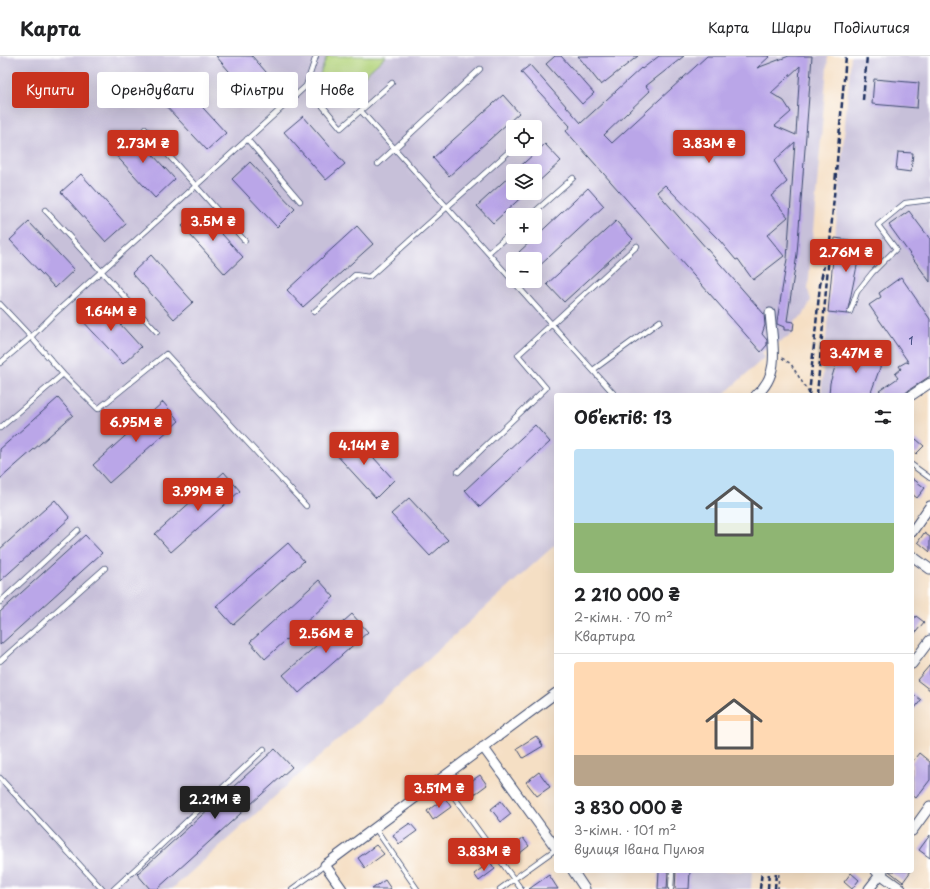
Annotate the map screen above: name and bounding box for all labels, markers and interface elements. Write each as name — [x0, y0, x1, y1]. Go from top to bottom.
text: Карта — [20, 14, 81, 42]
text: Карта — [708, 17, 749, 38]
text: Шари — [771, 17, 811, 38]
text: Поділитися — [833, 17, 910, 38]
chip: Купити — [12, 72, 89, 108]
chip: Орендувати — [97, 72, 209, 108]
chip: Фільтри — [217, 72, 298, 108]
chip: Нове — [306, 72, 368, 108]
map controls — [506, 120, 542, 288]
button: locate — [506, 120, 542, 156]
pin: 2.73M ₴ — [106, 130, 180, 164]
pin: 3.83M ₴ — [672, 130, 746, 164]
text: 2.73M ₴ — [116, 133, 170, 152]
text: 3.83M ₴ — [682, 133, 736, 152]
button: layers — [506, 164, 542, 200]
pin: 3.5M ₴ — [180, 208, 246, 242]
button: + — [506, 208, 542, 244]
text: 3.5M ₴ — [190, 211, 236, 230]
pin: 2.76M ₴ — [809, 239, 883, 273]
text: 2.76M ₴ — [819, 242, 873, 261]
button: − — [506, 252, 542, 288]
pin: 1.64M ₴ — [74, 298, 148, 332]
text: 1.64M ₴ — [85, 301, 137, 320]
house number: 1 — [909, 332, 914, 349]
pin: 3.47M ₴ — [819, 340, 893, 374]
text: 3.47M ₴ — [829, 343, 883, 362]
text: Об’єктів: 13 — [574, 404, 672, 430]
icon: filters — [872, 406, 894, 428]
pin: 6.95M ₴ — [99, 409, 173, 443]
text: 6.95M ₴ — [109, 412, 163, 431]
pin: 4.14M ₴ — [327, 432, 401, 466]
text: 4.14M ₴ — [338, 435, 390, 454]
icon: home — [698, 475, 770, 547]
pin: 3.99M ₴ — [161, 478, 235, 512]
text: 3.99M ₴ — [172, 481, 224, 500]
text: 2 210 000 ₴ — [574, 581, 680, 607]
text: 2-кімн. · 70 m² — [574, 607, 673, 626]
pin: 2.56M ₴ — [289, 620, 363, 654]
text: 2.56M ₴ — [299, 623, 353, 642]
text: Квартира — [574, 626, 635, 645]
icon: home — [698, 688, 770, 760]
pin: 3.51M ₴ — [402, 775, 476, 809]
text: 3.51M ₴ — [414, 778, 465, 797]
pin: 2.21M ₴ — [178, 786, 252, 820]
text: 2.21M ₴ — [189, 789, 241, 808]
text: 3 830 000 ₴ — [574, 794, 682, 820]
text: 3-кімн. · 101 m² — [574, 820, 676, 839]
pin: 3.83M ₴ — [447, 838, 521, 872]
text: вулиця Івана Пулюя — [574, 839, 705, 858]
text: 3.83M ₴ — [457, 841, 511, 860]

